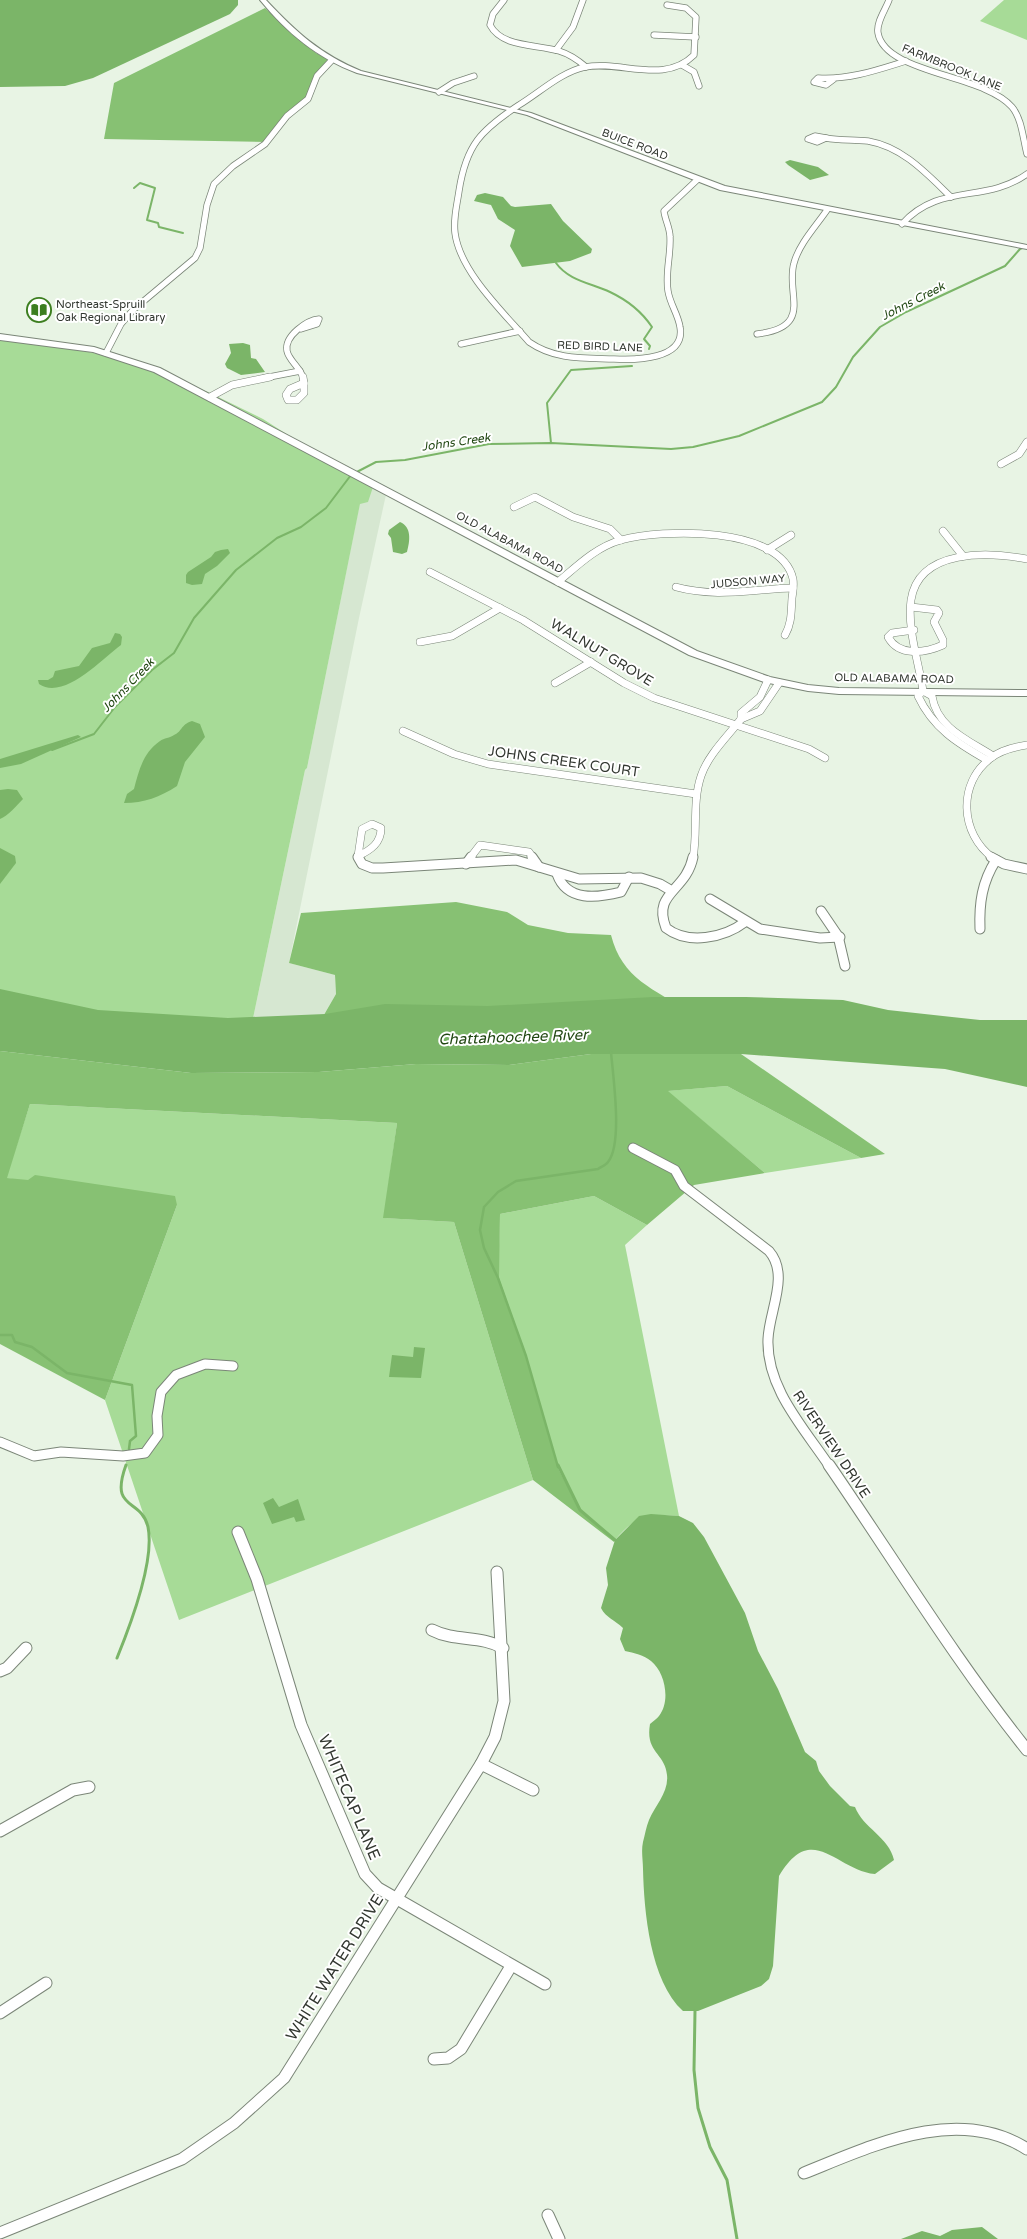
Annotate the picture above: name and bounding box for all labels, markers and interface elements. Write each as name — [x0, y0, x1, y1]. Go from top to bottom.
street label: FARMBROOK LANE — [900, 41, 1004, 93]
street label: BUICE ROAD — [600, 126, 670, 163]
water label: Johns Creek — [879, 278, 948, 323]
library icon: Northeast-Spruill Oak Regional Library — [26, 297, 52, 323]
place label: Northeast-Spruill Oak Regional Library — [56, 298, 165, 324]
street label: RED BIRD LANE — [557, 339, 643, 354]
water label: Johns Creek — [421, 430, 493, 454]
street label: OLD ALABAMA ROAD — [454, 509, 566, 576]
street label: JUDSON WAY — [710, 572, 786, 591]
street label: WALNUT GROVE — [547, 615, 656, 690]
water label: Johns Creek — [99, 654, 158, 715]
street label: OLD ALABAMA ROAD — [834, 671, 954, 686]
street label: JOHNS CREEK COURT — [487, 742, 641, 781]
water label: Chattahoochee River — [438, 1025, 590, 1049]
street label: RIVERVIEW DRIVE — [789, 1387, 874, 1501]
street label: WHITECAP LANE — [314, 1732, 385, 1863]
street label: WHITE WATER DRIVE — [282, 1891, 388, 2044]

